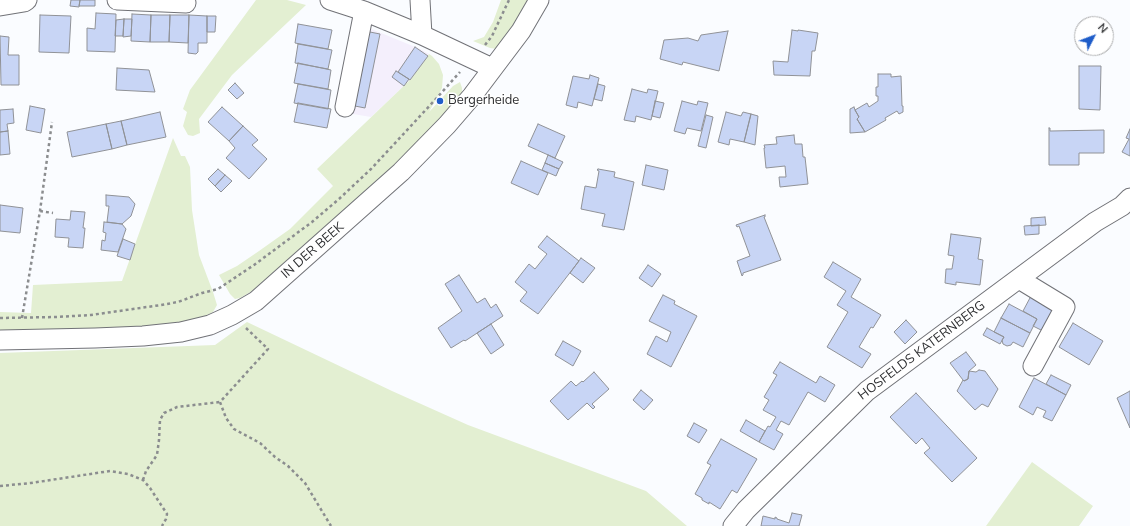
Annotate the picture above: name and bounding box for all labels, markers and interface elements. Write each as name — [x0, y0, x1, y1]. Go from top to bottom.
north arrow — [1074, 16, 1114, 56]
text: N — [1094, 20, 1111, 36]
place label: Bergerheide — [448, 93, 519, 109]
marker: Bergerheide — [435, 96, 445, 106]
street label: IN DER BEEK — [279, 220, 347, 282]
street label: HOSFELDS KATERNBERG — [855, 298, 989, 404]

